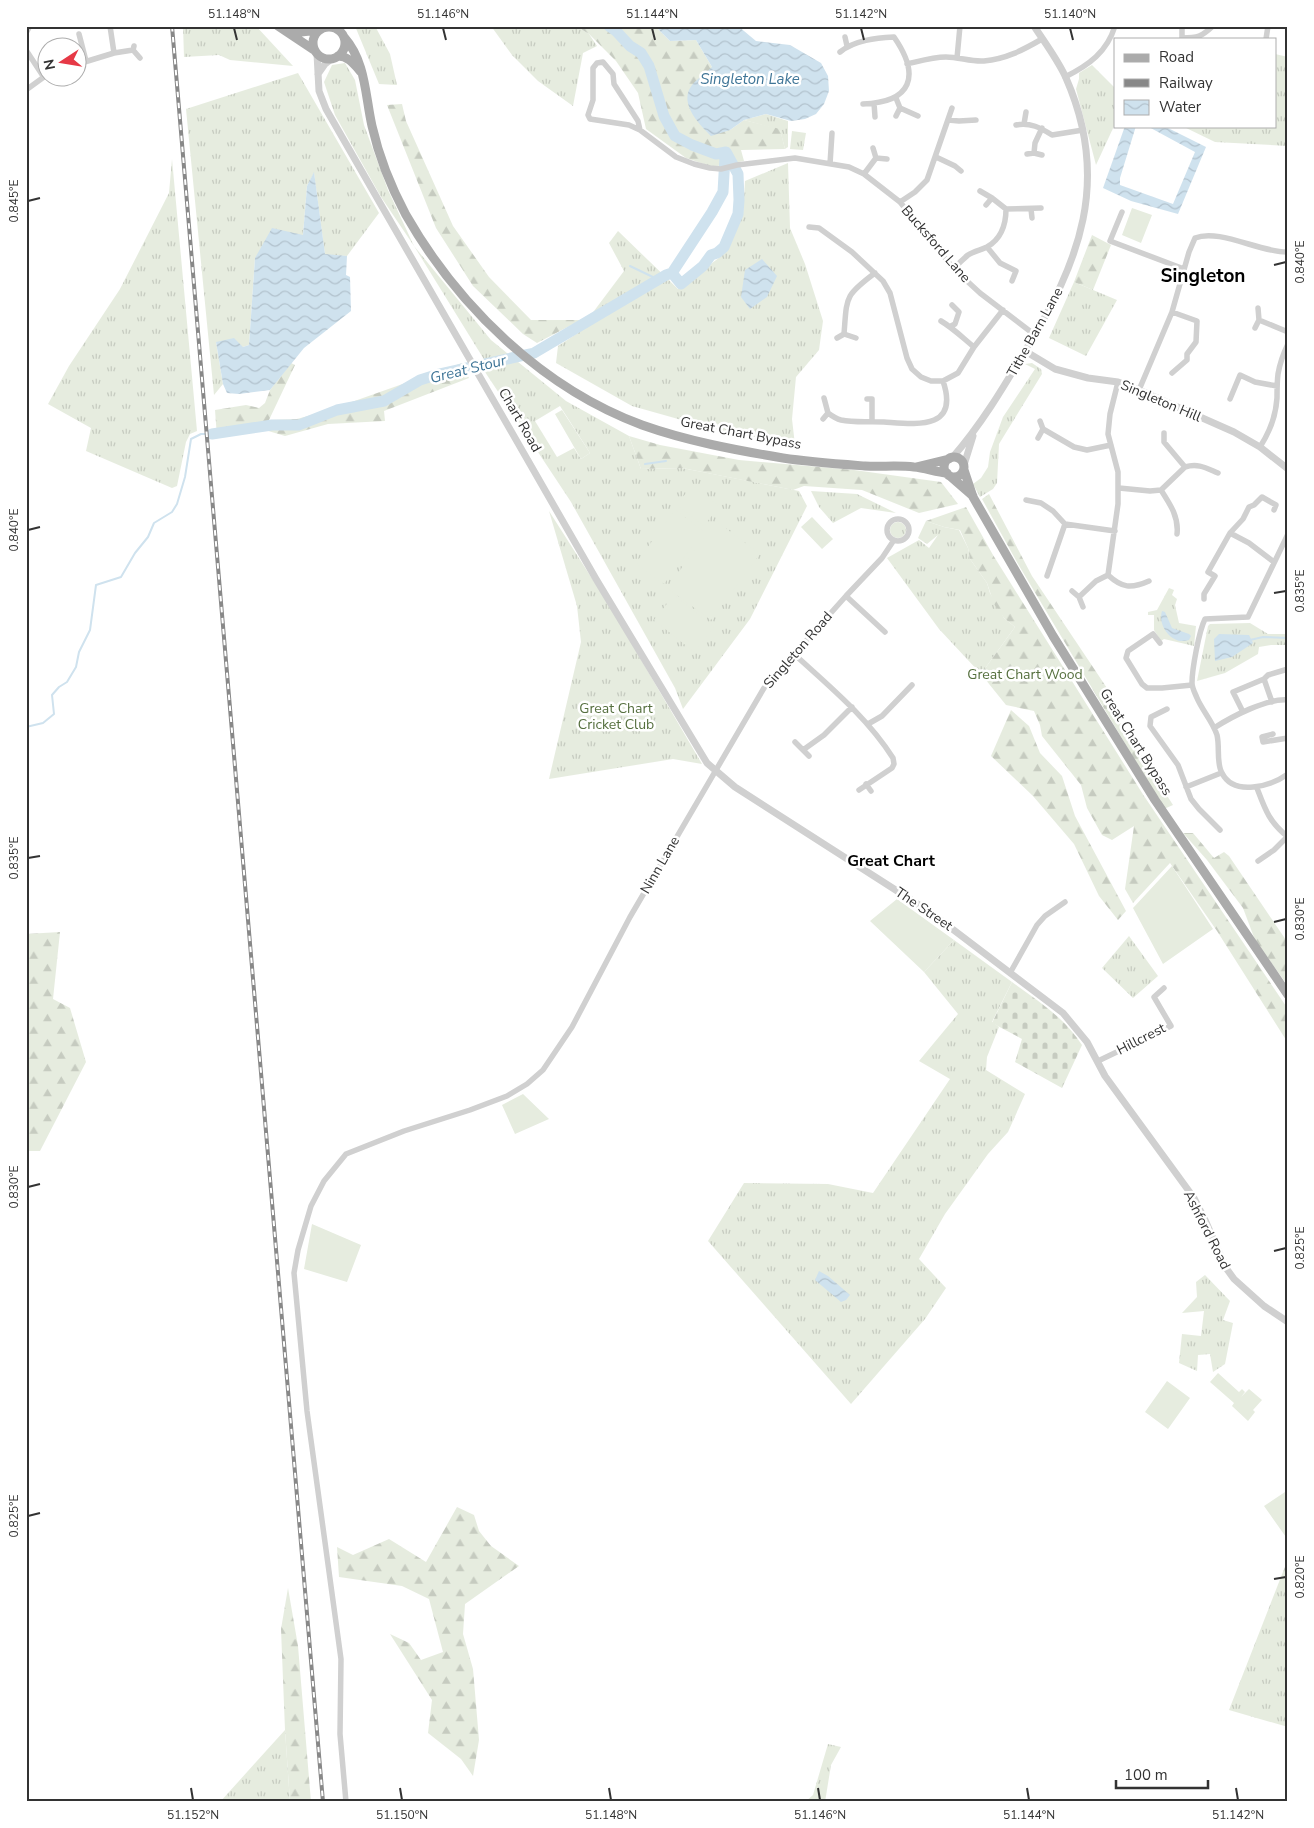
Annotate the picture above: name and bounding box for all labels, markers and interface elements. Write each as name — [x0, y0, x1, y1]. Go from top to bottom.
text: 51.148°N — [208, 6, 260, 22]
text: 51.146°N — [417, 6, 469, 22]
text: 51.144°N — [626, 6, 678, 22]
text: 51.142°N — [835, 6, 887, 22]
text: 51.140°N — [1044, 6, 1096, 22]
north arrow — [38, 38, 88, 88]
legend — [1114, 38, 1276, 128]
text: Road — [1159, 47, 1194, 67]
text: N — [39, 57, 60, 72]
water label: Singleton Lake — [700, 69, 800, 89]
text: Railway — [1159, 73, 1213, 93]
text: Water — [1159, 97, 1202, 117]
text: 0.845°E — [6, 180, 22, 222]
street label: Bucksford Lane — [897, 201, 975, 287]
text: 0.840°E — [1292, 241, 1308, 283]
district label: Singleton — [1161, 263, 1245, 289]
street label: Tithe Barn Lane — [1003, 284, 1067, 380]
water label: Great Stour — [428, 350, 509, 388]
street label: Singleton Hill — [1118, 375, 1205, 427]
street label: Chart Road — [494, 384, 546, 456]
street label: Great Chart Bypass — [679, 412, 803, 454]
text: 0.840°E — [6, 509, 22, 551]
text: 0.835°E — [1292, 570, 1308, 612]
street label: Singleton Road — [759, 607, 837, 693]
park label: Great Chart Wood — [967, 665, 1083, 684]
street label: Great Chart Bypass — [1095, 685, 1177, 799]
park label: Great Chart Cricket Club — [578, 699, 654, 734]
street label: Ninn Lane — [636, 833, 684, 897]
text: 0.835°E — [6, 837, 22, 879]
district label: Great Chart — [847, 850, 936, 872]
street label: The Street — [891, 883, 957, 935]
text: 0.830°E — [1292, 898, 1308, 940]
street label: Hillcrest — [1113, 1019, 1169, 1059]
text: 0.830°E — [6, 1166, 22, 1208]
street label: Ashford Road — [1179, 1187, 1235, 1273]
text: 0.825°E — [1292, 1227, 1308, 1269]
text: 0.825°E — [6, 1495, 22, 1537]
text: 0.820°E — [1292, 1556, 1308, 1598]
scale bar — [1116, 1758, 1209, 1790]
text: 100 m — [1124, 1765, 1168, 1785]
text: 51.152°N — [167, 1807, 219, 1823]
text: 51.150°N — [376, 1807, 428, 1823]
text: 51.148°N — [585, 1807, 637, 1823]
text: 51.146°N — [794, 1807, 846, 1823]
text: 51.144°N — [1003, 1807, 1055, 1823]
text: 51.142°N — [1212, 1807, 1264, 1823]

